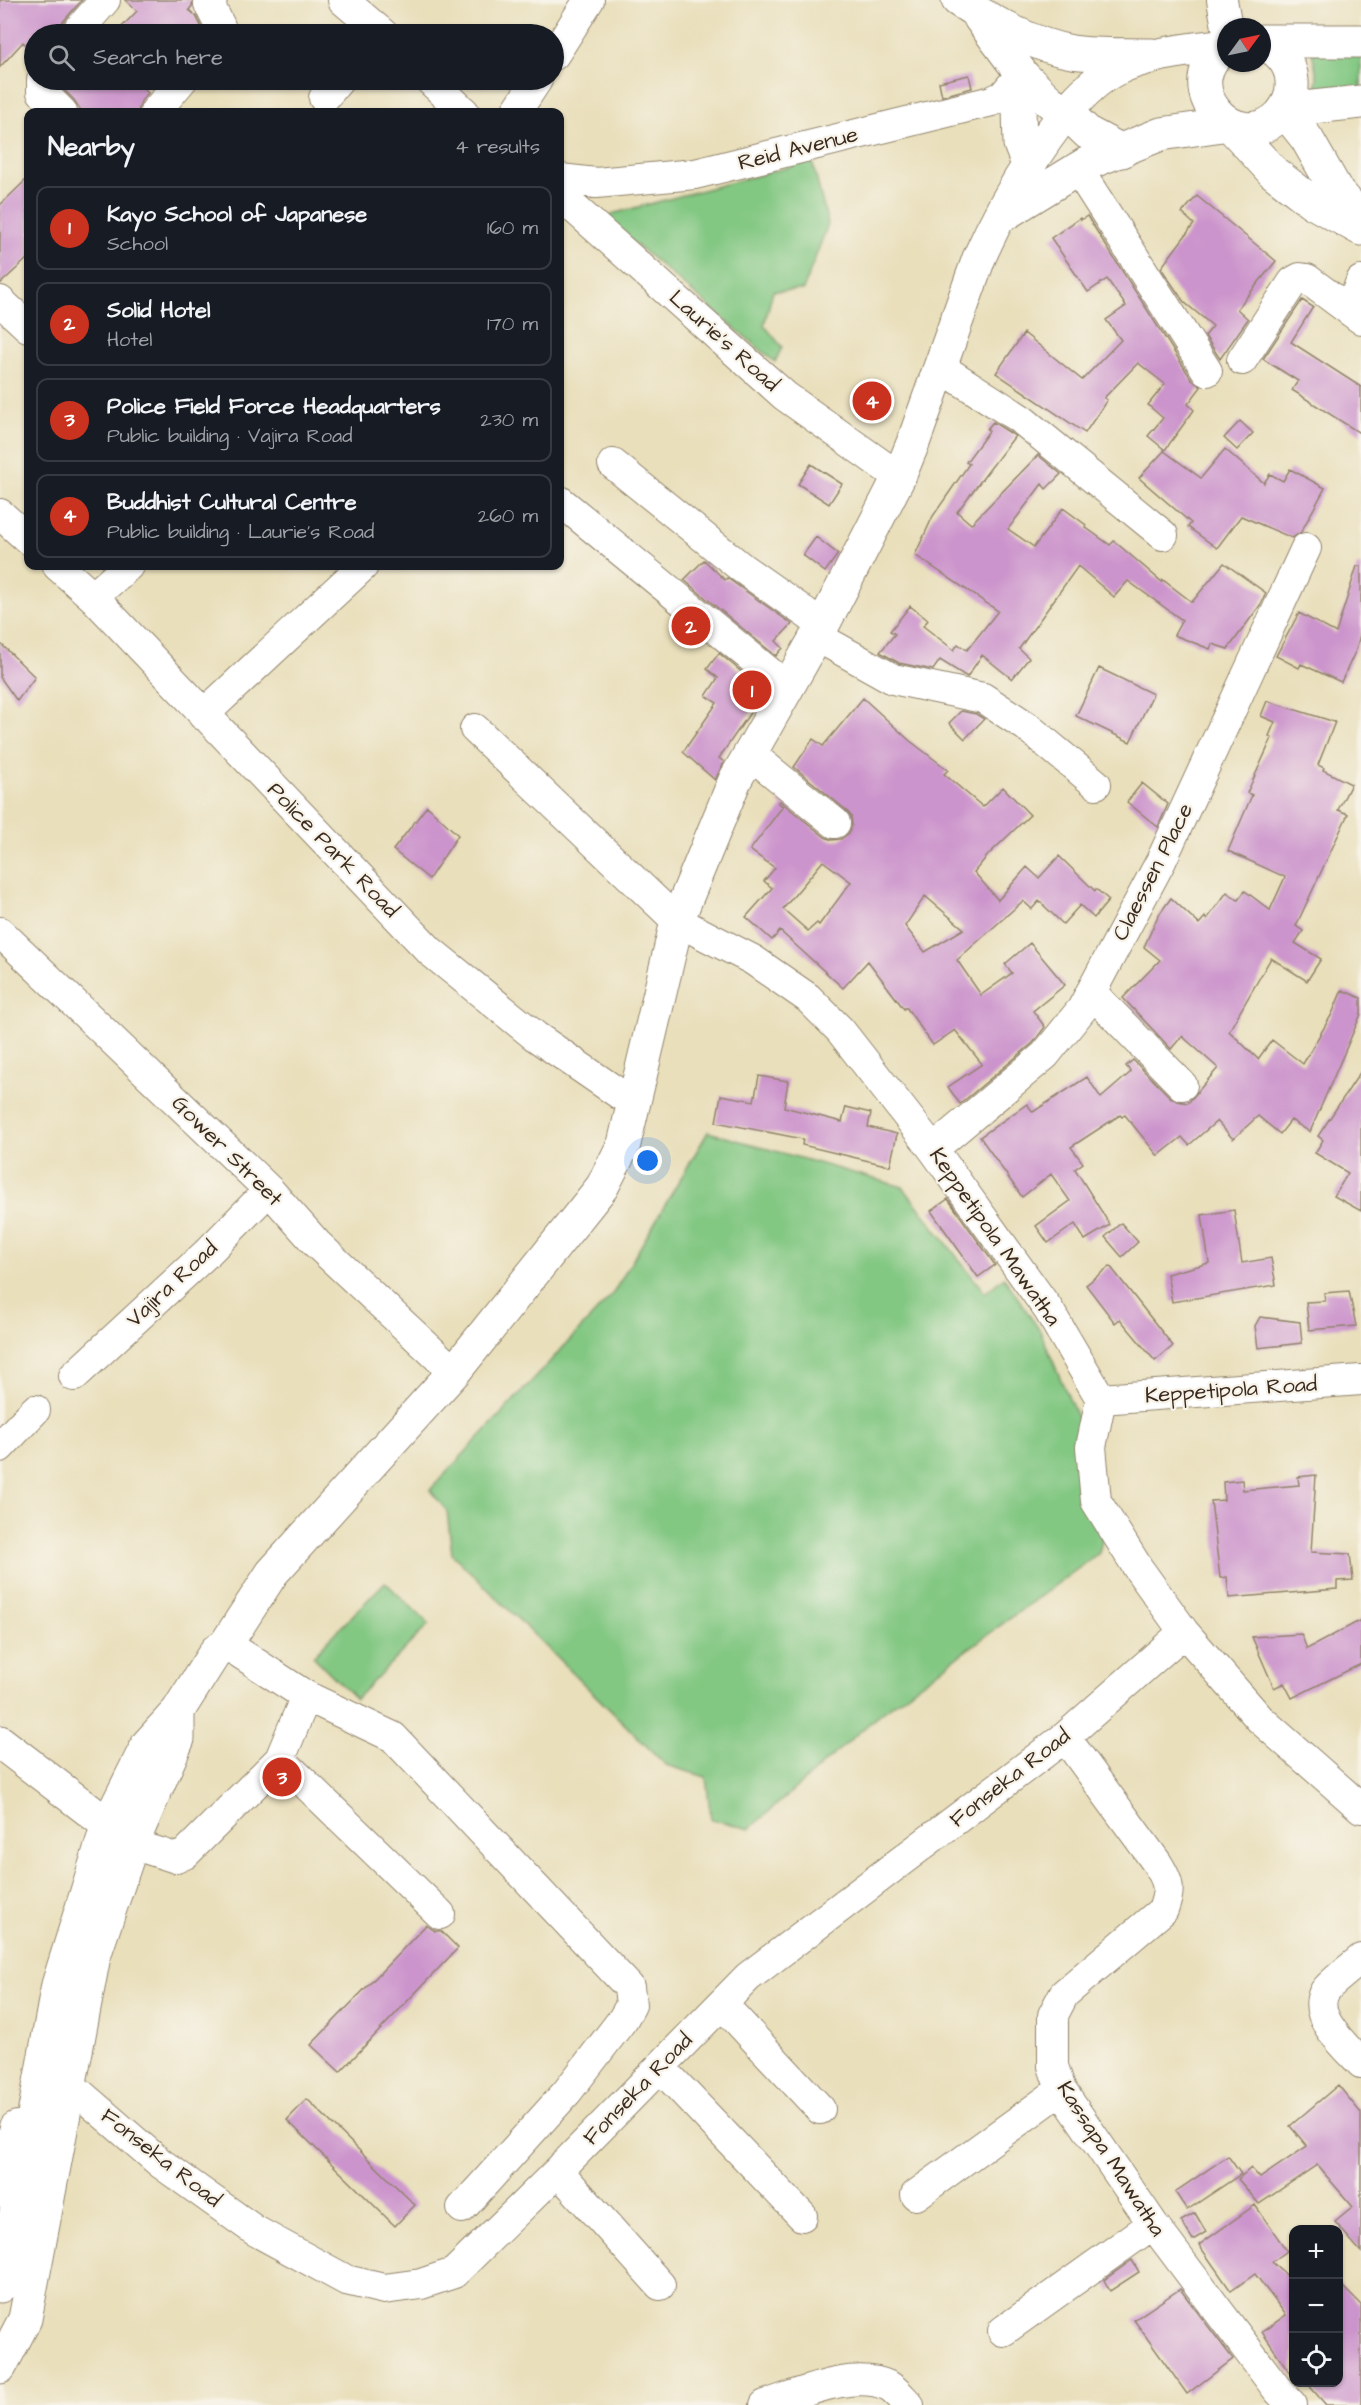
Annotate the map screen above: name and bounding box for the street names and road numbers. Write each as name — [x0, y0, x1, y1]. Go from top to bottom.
street label: Reid Avenue — [735, 119, 861, 179]
street label: Laurie's Road — [662, 283, 786, 399]
street label: Police Park Road — [260, 775, 406, 925]
street label: Claessen Place — [1105, 798, 1201, 946]
street label: Gower Street — [164, 1088, 290, 1214]
street label: Keppetipola Mawatha — [922, 1142, 1068, 1332]
street label: Vajira Road — [119, 1233, 225, 1335]
street label: Keppetipola Road — [1144, 1369, 1318, 1411]
street label: Fonseka Road — [943, 1721, 1077, 1835]
street label: Fonseka Road — [576, 2026, 700, 2152]
street label: Kassapa Mawatha — [1049, 2075, 1173, 2243]
street label: Fonseka Road — [94, 2101, 228, 2215]

